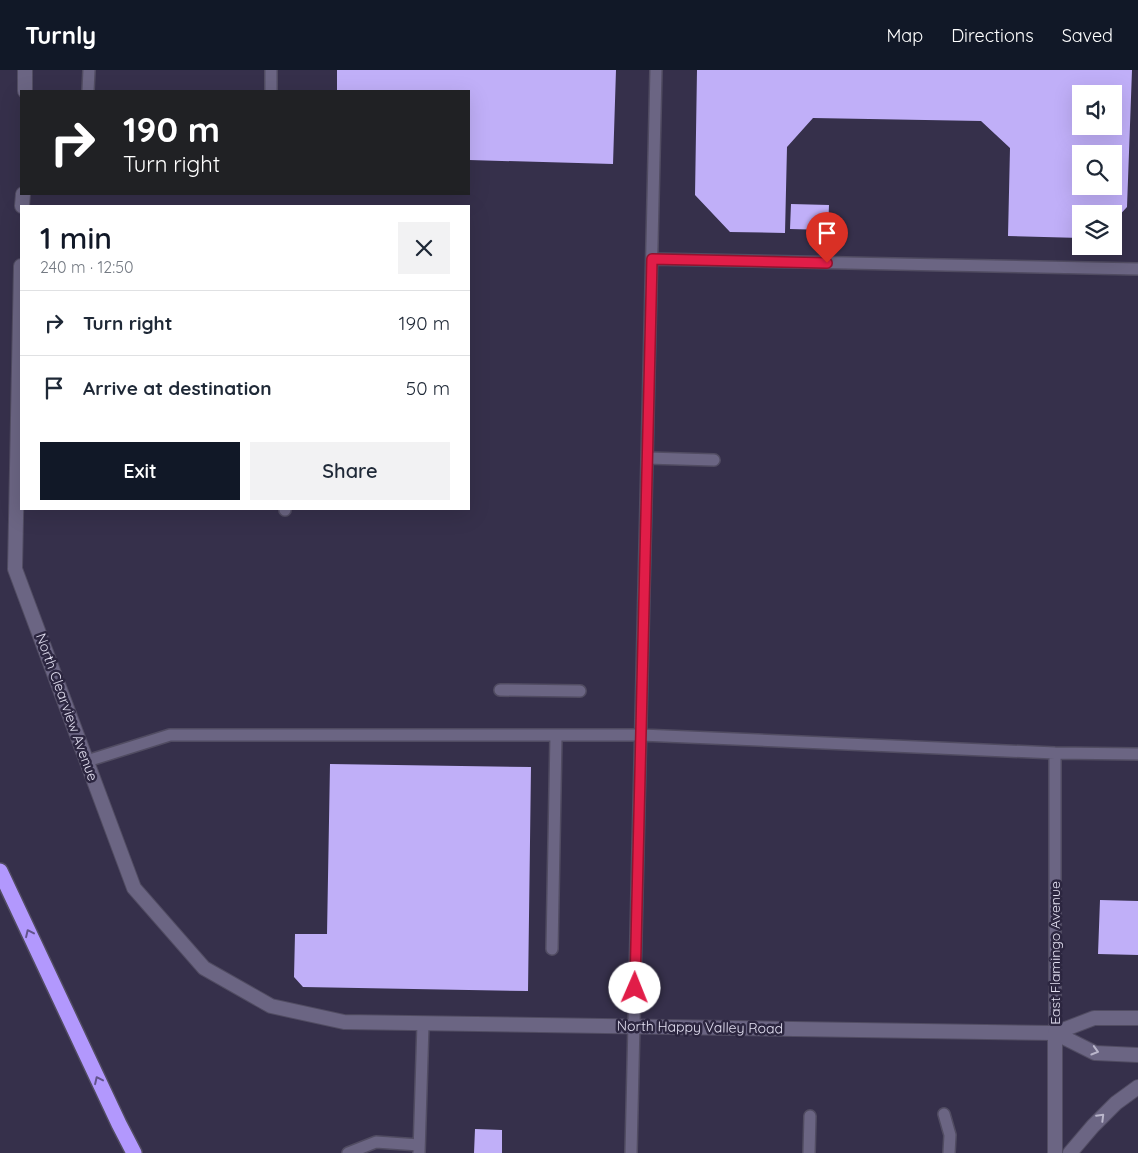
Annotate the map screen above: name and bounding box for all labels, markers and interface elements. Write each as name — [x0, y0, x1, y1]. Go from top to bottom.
text: Turnly — [25, 20, 96, 50]
text: Map — [886, 24, 923, 47]
text: Directions — [951, 24, 1034, 47]
text: Saved — [1062, 24, 1113, 47]
map controls — [1072, 85, 1122, 255]
button: sound — [1072, 85, 1122, 135]
text: 190 m — [123, 107, 220, 151]
icon: right — [40, 110, 105, 175]
button: search — [1072, 145, 1122, 195]
text: Turn right — [123, 150, 220, 178]
button: layers — [1072, 205, 1122, 255]
pin — [806, 212, 848, 263]
text: 1 min — [40, 219, 112, 257]
icon: arrive — [813, 219, 841, 247]
button: close — [398, 222, 450, 274]
text: 240 m · 12:50 — [40, 257, 133, 277]
icon: right — [40, 309, 68, 337]
text: Turn right — [83, 311, 172, 335]
text: 190 m — [399, 311, 450, 335]
icon: arrive — [40, 374, 68, 402]
text: Arrive at destination — [83, 376, 272, 400]
text: 50 m — [406, 376, 450, 400]
button: Exit — [40, 442, 240, 500]
button: Share — [250, 442, 450, 500]
street label: North Clearview Avenue — [32, 631, 102, 783]
street label: East Flamingo Avenue — [1046, 881, 1064, 1025]
one-way arrow — [25, 929, 35, 938]
position arrow — [608, 961, 660, 1013]
street label: North Happy Valley Road — [617, 1017, 783, 1037]
one-way arrow — [1090, 1046, 1099, 1056]
one-way arrow — [94, 1076, 104, 1085]
one-way arrow — [1096, 1114, 1105, 1123]

